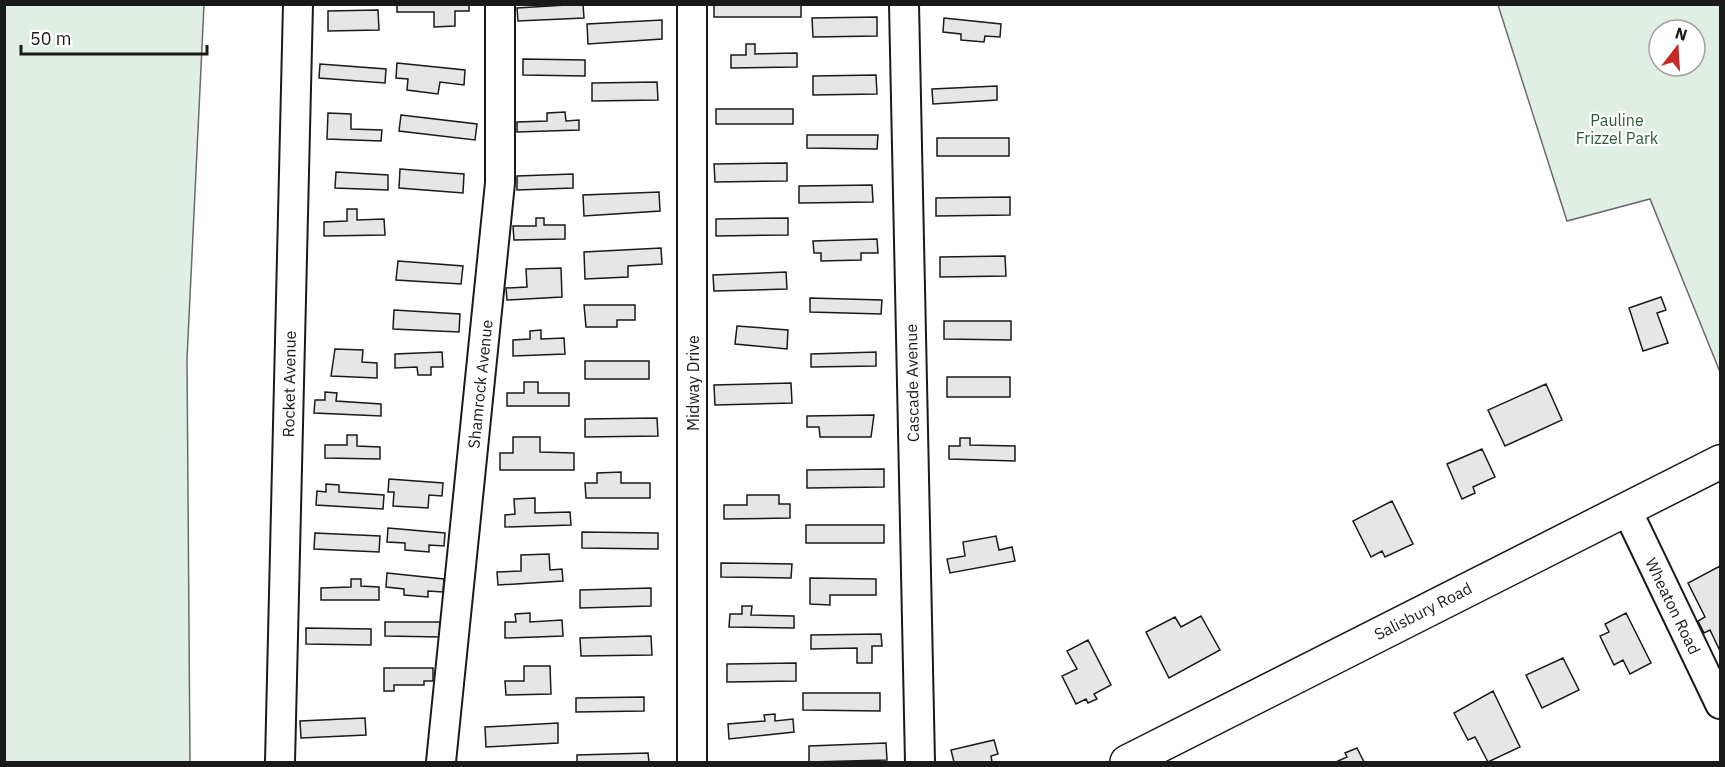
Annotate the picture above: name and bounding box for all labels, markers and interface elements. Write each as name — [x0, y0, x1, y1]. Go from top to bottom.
scale bar — [21, 18, 207, 56]
north arrow — [1647, 18, 1707, 78]
text: N — [1673, 22, 1690, 45]
text: 50 m — [30, 27, 72, 50]
park label: Pauline Frizzel Park — [1576, 110, 1659, 148]
street label: Shamrock Avenue — [463, 318, 497, 449]
street label: Cascade Avenue — [901, 324, 923, 442]
street label: Rocket Avenue — [278, 330, 300, 438]
street label: Midway Drive — [683, 335, 703, 431]
street label: Wheaton Road — [1641, 554, 1705, 658]
street label: Salisbury Road — [1371, 578, 1475, 644]

